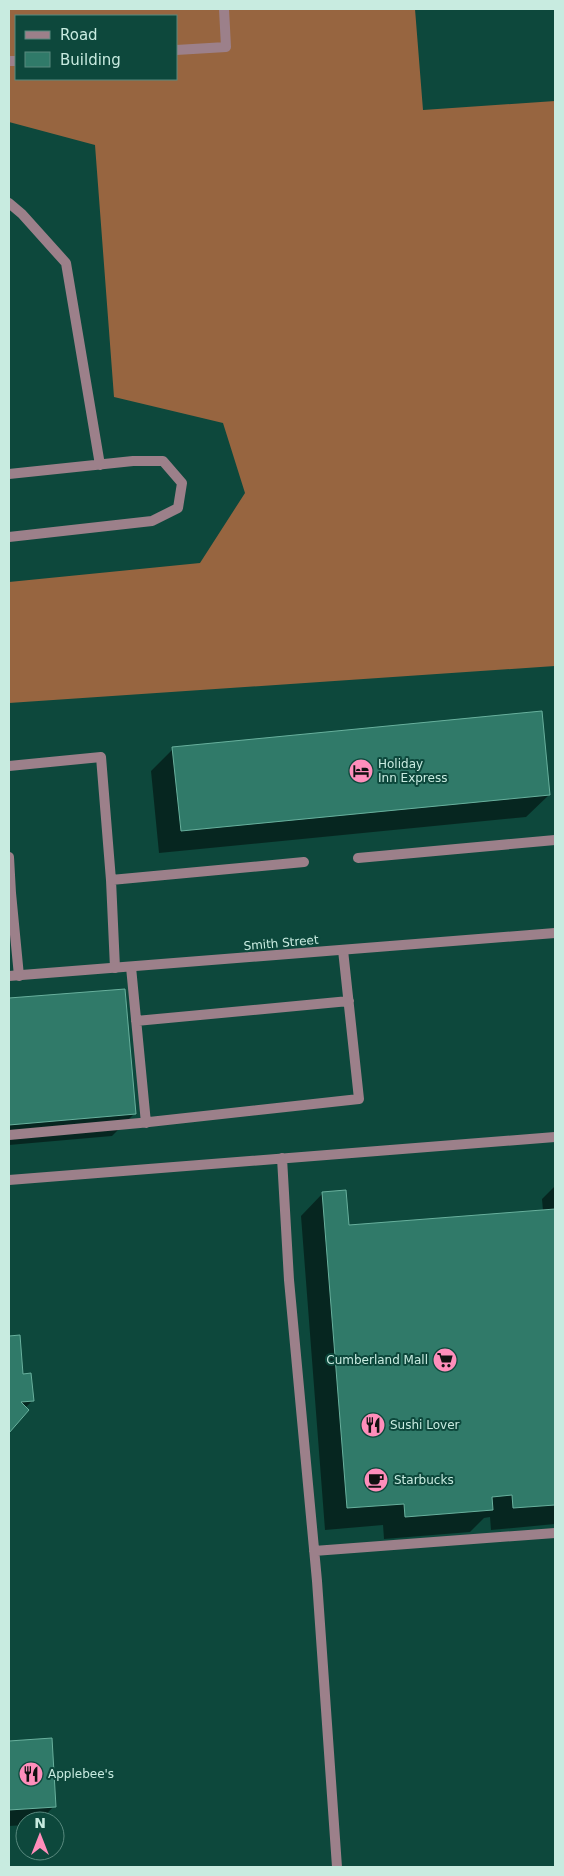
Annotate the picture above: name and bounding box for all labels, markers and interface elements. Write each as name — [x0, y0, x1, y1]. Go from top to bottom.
legend — [15, 15, 178, 80]
text: Road — [60, 26, 98, 44]
text: Building — [60, 51, 121, 69]
place label: Holiday Inn Express — [378, 757, 447, 785]
hotel icon: Holiday Inn Express — [348, 758, 374, 784]
street label: Smith Street — [243, 933, 319, 953]
supermarket icon: Cumberland Mall — [432, 1347, 458, 1373]
place label: Cumberland Mall — [326, 1353, 428, 1367]
restaurant icon: Sushi Lover — [360, 1412, 386, 1438]
place label: Sushi Lover — [390, 1418, 460, 1432]
cafe icon: Starbucks — [363, 1467, 389, 1493]
place label: Starbucks — [394, 1473, 454, 1487]
restaurant icon: Applebee's — [18, 1761, 44, 1787]
place label: Applebee's — [48, 1767, 114, 1781]
north arrow — [15, 1811, 65, 1861]
text: N — [34, 1815, 46, 1831]

